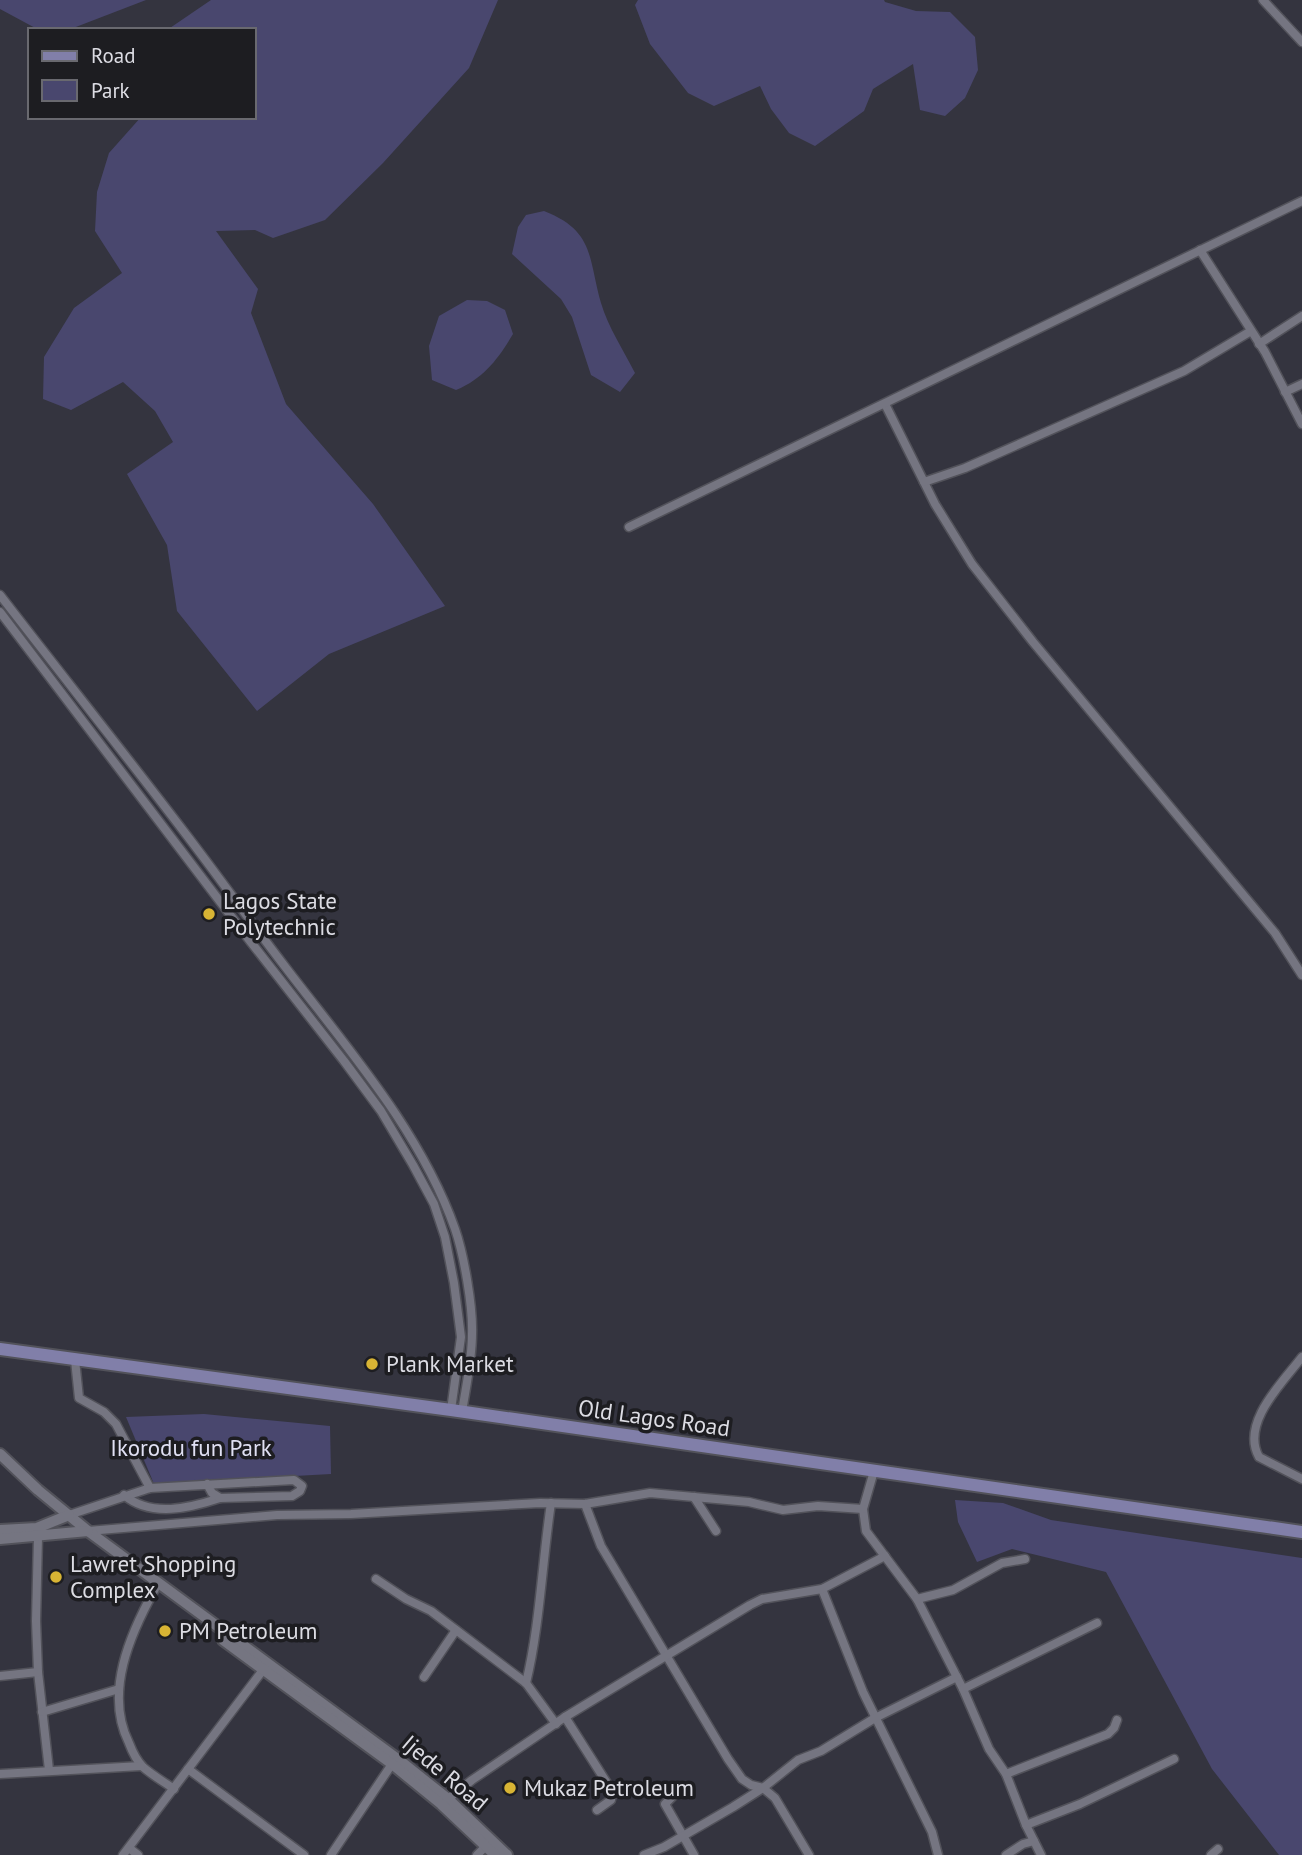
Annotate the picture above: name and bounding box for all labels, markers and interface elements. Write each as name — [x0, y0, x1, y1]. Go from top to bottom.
legend — [28, 28, 256, 119]
text: Road — [91, 42, 135, 69]
text: Park — [91, 77, 130, 104]
place label: Lagos State Polytechnic — [223, 886, 337, 941]
marker: Lagos State Polytechnic — [201, 906, 217, 922]
place label: Plank Market — [386, 1349, 514, 1378]
marker: Plank Market — [364, 1356, 380, 1372]
street label: Old Lagos Road — [576, 1392, 732, 1443]
park label: Ikorodu fun Park — [110, 1433, 272, 1462]
place label: Lawret Shopping Complex — [70, 1549, 236, 1604]
marker: Lawret Shopping Complex — [48, 1569, 64, 1585]
place label: PM Petroleum — [179, 1616, 317, 1645]
marker: PM Petroleum — [157, 1623, 173, 1639]
street label: Ijede Road — [396, 1728, 494, 1817]
place label: Mukaz Petroleum — [524, 1773, 694, 1802]
marker: Mukaz Petroleum — [502, 1780, 518, 1796]

